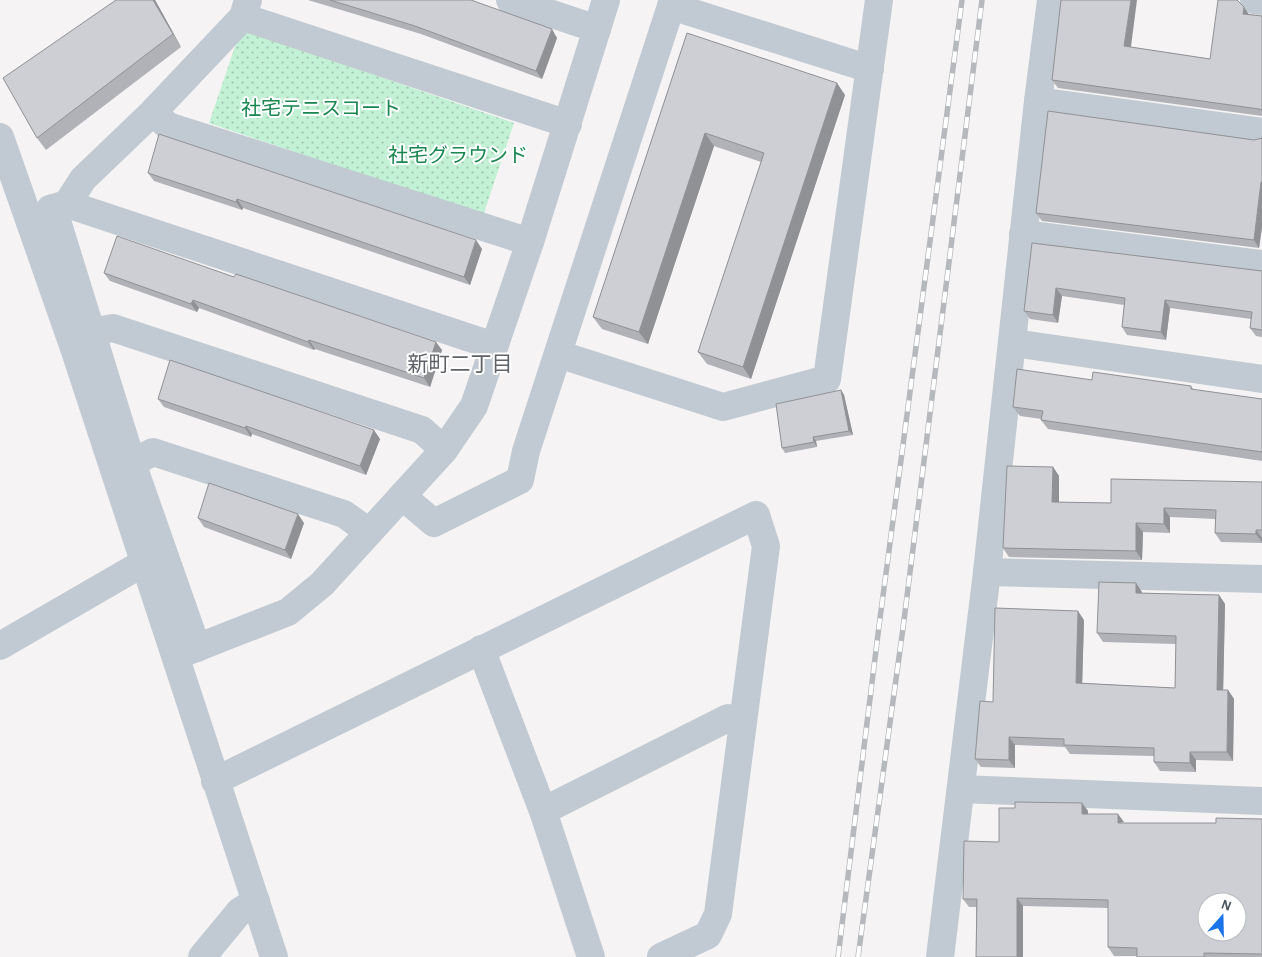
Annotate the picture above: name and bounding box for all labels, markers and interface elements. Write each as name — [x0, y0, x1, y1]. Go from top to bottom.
park label: 社宅テニスコート — [241, 97, 401, 119]
park label: 社宅グラウンド — [388, 144, 528, 166]
district label: 新町二丁目 — [408, 353, 513, 375]
north arrow — [1197, 892, 1247, 942]
text: N — [1219, 897, 1233, 914]

